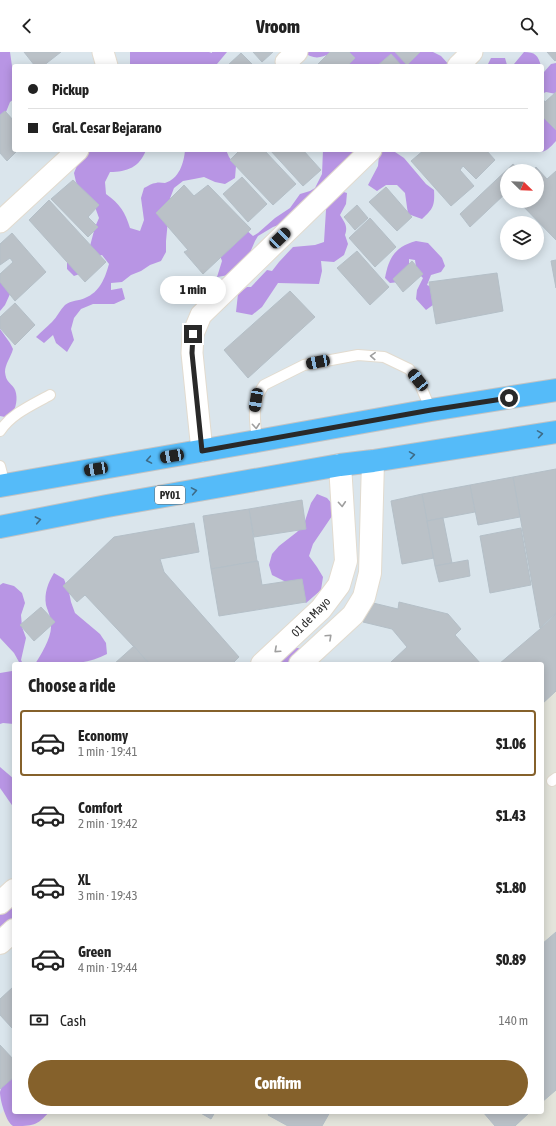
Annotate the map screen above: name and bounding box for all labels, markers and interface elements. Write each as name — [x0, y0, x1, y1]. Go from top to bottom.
icon: back — [16, 15, 38, 37]
icon: search — [518, 15, 540, 37]
text: Vroom — [256, 16, 300, 37]
text: Pickup — [52, 81, 89, 98]
text: Gral. Cesar Bejarano — [52, 119, 162, 136]
north arrow — [500, 164, 544, 208]
map controls — [500, 164, 544, 260]
button: layers — [500, 216, 544, 260]
car — [267, 225, 293, 251]
callout: 1 min — [160, 276, 226, 304]
text: 1 min — [180, 282, 206, 297]
route end — [184, 325, 202, 343]
one-way arrow — [370, 352, 376, 361]
car — [305, 354, 331, 370]
car — [406, 367, 430, 393]
car — [248, 387, 264, 413]
route start — [500, 389, 518, 407]
one-way arrow — [251, 423, 260, 429]
one-way arrow — [537, 431, 543, 439]
car — [159, 448, 185, 464]
one-way arrow — [409, 451, 415, 460]
one-way arrow — [146, 455, 153, 464]
car — [83, 461, 109, 477]
road number: PY01 — [155, 486, 185, 504]
one-way arrow — [191, 487, 197, 496]
one-way arrow — [338, 501, 347, 507]
one-way arrow — [35, 516, 41, 524]
street label: 01 de Mayo — [289, 594, 334, 640]
one-way arrow — [324, 635, 331, 642]
one-way arrow — [275, 645, 282, 652]
text: Choose a ride — [28, 675, 116, 696]
icon: car — [30, 725, 66, 761]
text: Economy — [78, 727, 128, 744]
text: $1.06 — [496, 735, 526, 752]
text: 1 min · 19:41 — [78, 744, 138, 759]
icon: car — [30, 797, 66, 833]
text: Comfort — [78, 799, 122, 816]
text: $1.43 — [496, 807, 526, 824]
text: 2 min · 19:42 — [78, 816, 138, 831]
icon: car — [30, 869, 66, 905]
text: XL — [78, 871, 91, 888]
text: $1.80 — [496, 879, 526, 896]
text: 3 min · 19:43 — [78, 888, 138, 903]
icon: car — [30, 941, 66, 977]
text: Green — [78, 943, 111, 960]
text: $0.89 — [496, 951, 526, 968]
text: 4 min · 19:44 — [78, 960, 138, 975]
icon: cash — [28, 1009, 50, 1031]
text: Cash — [60, 1012, 86, 1029]
text: 140 m — [499, 1013, 528, 1028]
button: Confirm — [28, 1060, 528, 1106]

